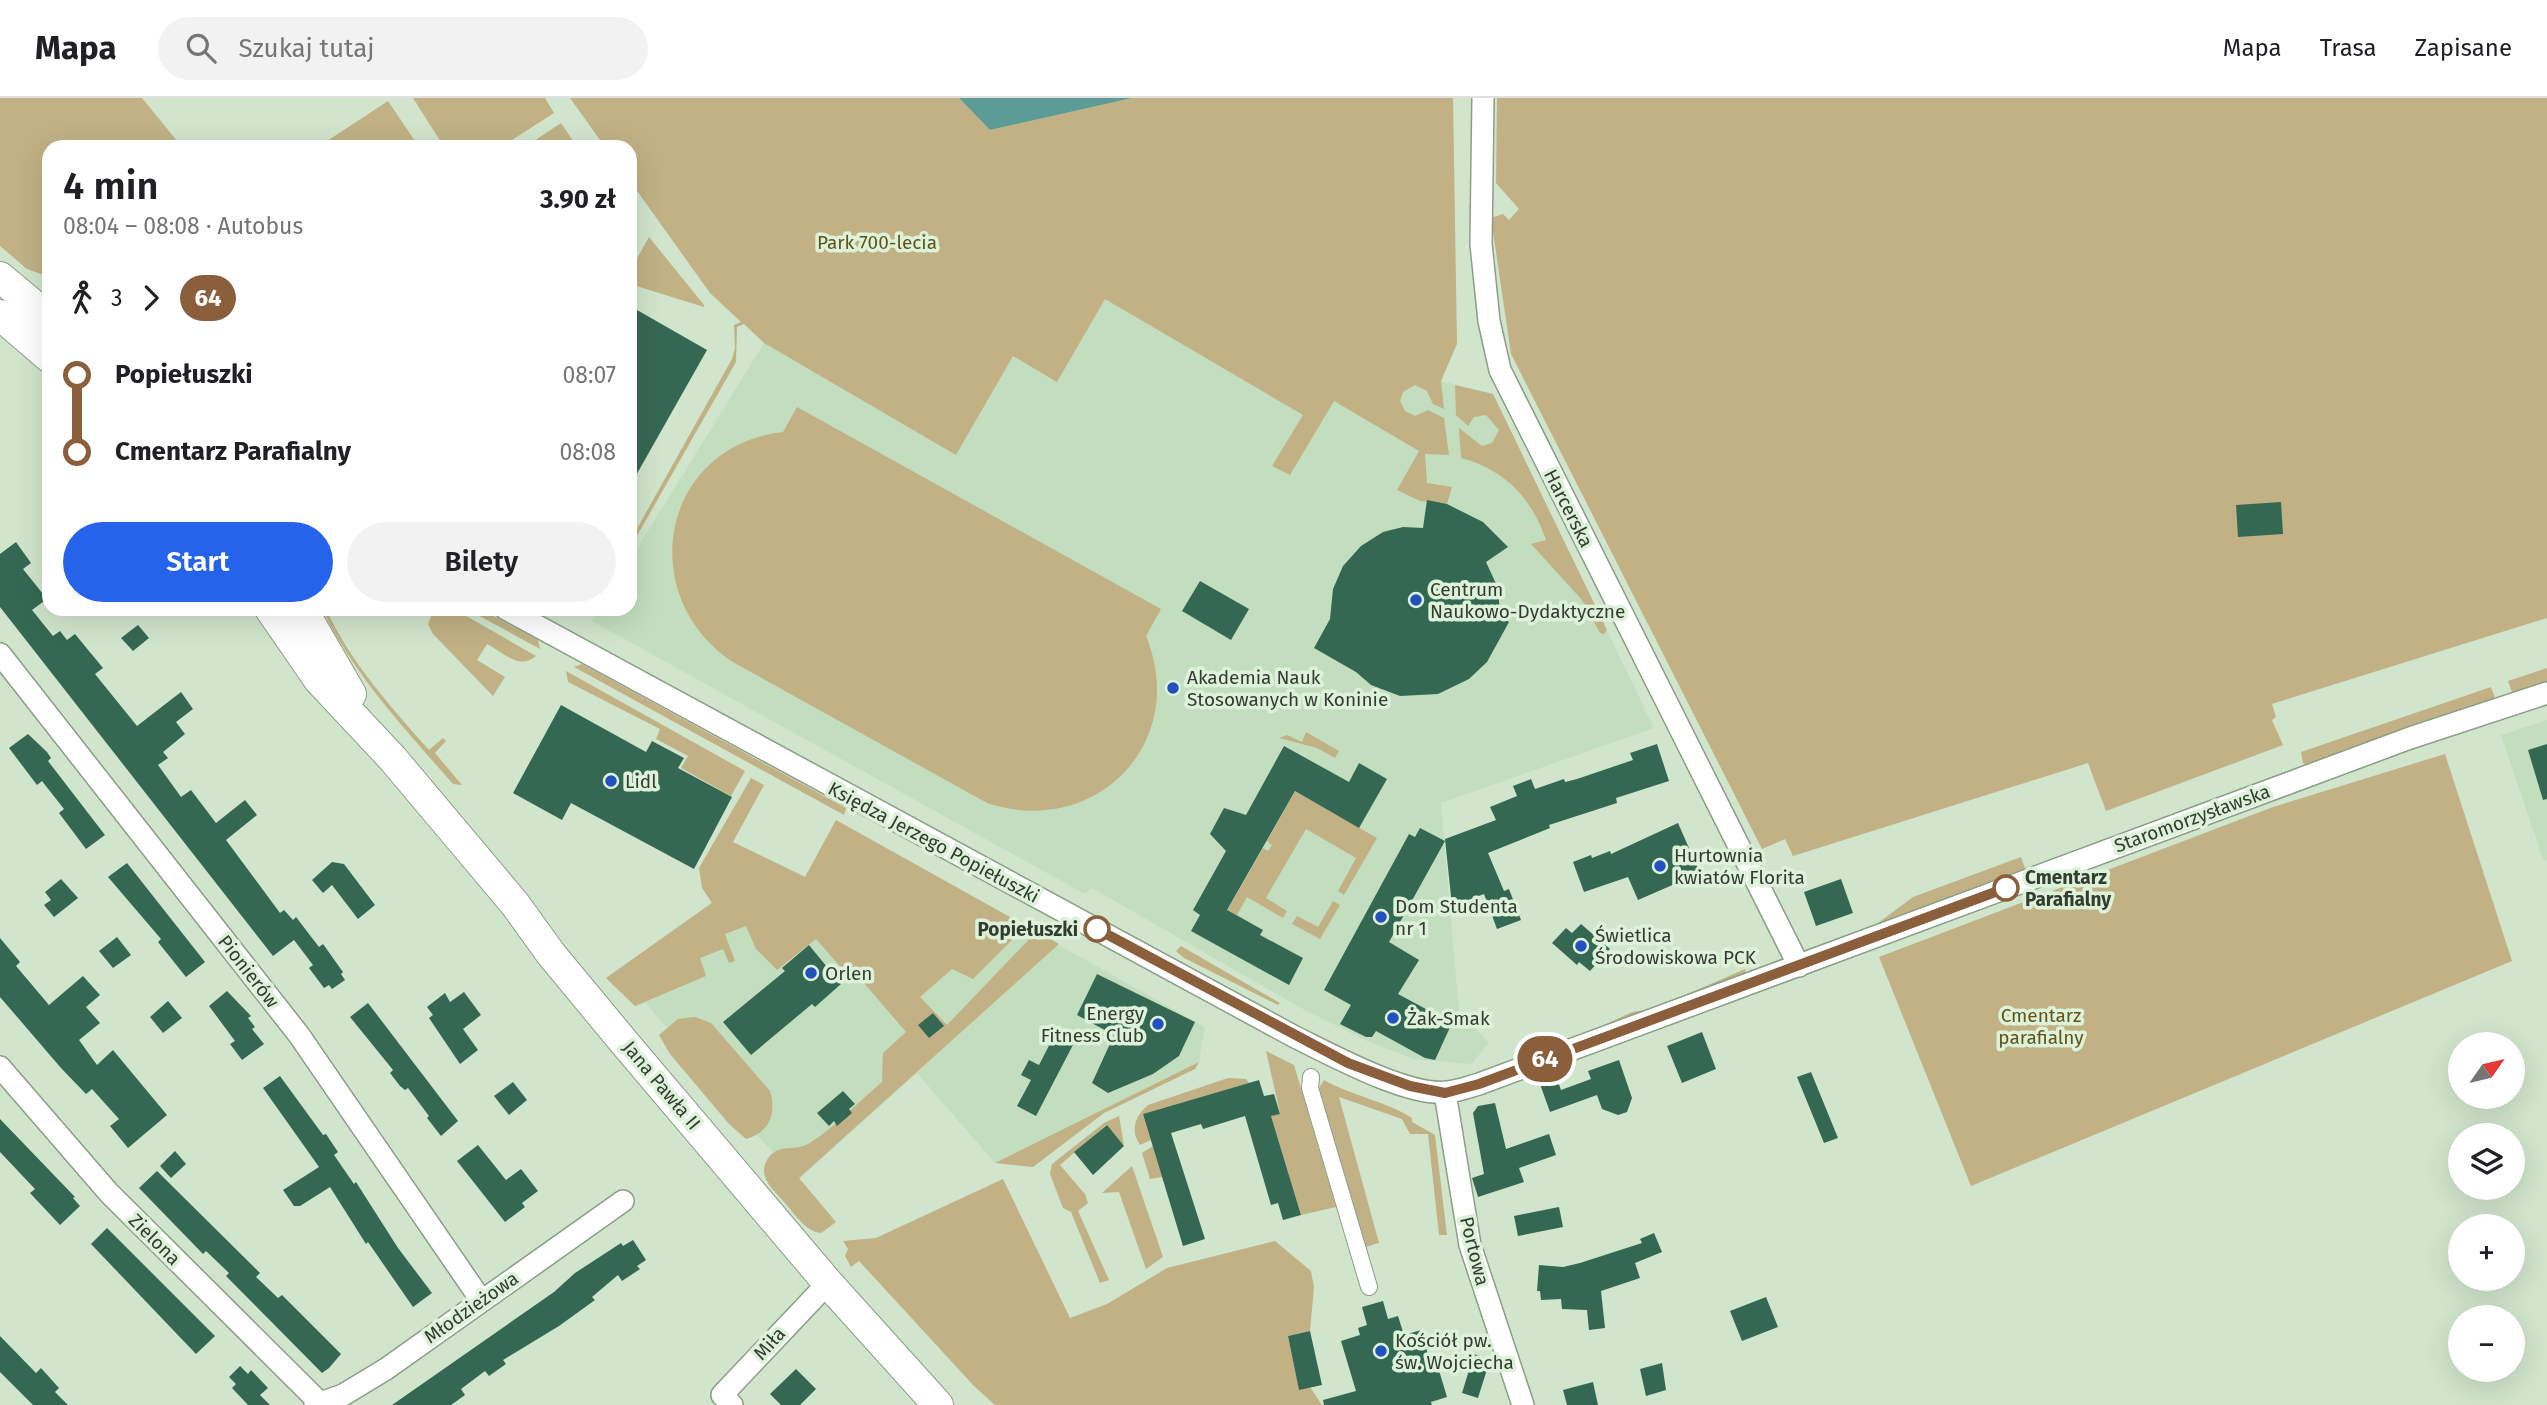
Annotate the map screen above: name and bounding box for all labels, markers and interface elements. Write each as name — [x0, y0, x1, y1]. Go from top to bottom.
search box — [158, 17, 648, 80]
text: Mapa — [35, 28, 116, 68]
icon: search — [182, 29, 220, 67]
text: Szukaj tutaj — [238, 33, 375, 64]
text: Mapa — [2223, 34, 2282, 62]
text: Trasa — [2320, 34, 2377, 62]
text: Zapisane — [2415, 34, 2512, 62]
text: 4 min — [63, 163, 158, 209]
text: 3.90 zł — [540, 184, 616, 215]
text: 08:04 – 08:08 · Autobus — [63, 212, 303, 240]
park label: Park 700-lecia — [817, 231, 937, 254]
icon: walk — [63, 279, 101, 317]
icon: forward — [132, 279, 170, 317]
text: 3 — [111, 284, 122, 312]
text: 64 — [194, 284, 222, 312]
text: Popiełuszki — [115, 359, 253, 390]
text: 08:07 — [562, 361, 616, 389]
text: Cmentarz Parafialny — [115, 436, 351, 467]
text: 08:08 — [559, 438, 616, 466]
street label: Harcerska — [1539, 465, 1598, 551]
button: Start — [63, 522, 333, 602]
button: Bilety — [347, 522, 616, 602]
place label: Centrum Naukowo-Dydaktyczne — [1430, 578, 1625, 623]
marker: Centrum Naukowo-Dydaktyczne — [1408, 592, 1424, 608]
place label: Akademia Nauk Stosowanych w Koninie — [1187, 666, 1388, 711]
marker: Akademia Nauk Stosowanych w Koninie — [1165, 680, 1181, 696]
place label: Lidl — [625, 770, 657, 793]
marker: Lidl — [603, 773, 619, 789]
street label: Księdza Jerzego Popiełuszki — [824, 777, 1043, 908]
street label: Staromorzysławska — [2111, 780, 2273, 857]
place label: Hurtownia kwiatów Florita — [1674, 844, 1805, 889]
marker: Hurtownia kwiatów Florita — [1652, 858, 1668, 874]
place label: Cmentarz Parafialny — [2025, 866, 2111, 911]
marker: Cmentarz Parafialny — [1993, 875, 2019, 901]
place label: Dom Studenta nr 1 — [1395, 895, 1518, 940]
marker: Dom Studenta nr 1 — [1373, 909, 1389, 925]
marker: Popiełuszki — [1084, 916, 1110, 942]
place label: Popiełuszki — [977, 918, 1078, 941]
place label: Świetlica Środowiskowa PCK — [1595, 924, 1757, 969]
street label: Pionierów — [213, 930, 284, 1012]
marker: Świetlica Środowiskowa PCK — [1573, 938, 1589, 954]
place label: Orlen — [825, 962, 872, 985]
marker: Orlen — [803, 965, 819, 981]
place label: Energy Fitness Club — [1041, 1002, 1145, 1047]
park label: Cmentarz parafialny — [1998, 1004, 2084, 1049]
place label: Żak-Smak — [1407, 1007, 1490, 1030]
marker: Żak-Smak — [1385, 1010, 1401, 1026]
marker: Energy Fitness Club — [1150, 1016, 1166, 1032]
north arrow — [2448, 1032, 2525, 1110]
map controls — [2448, 1032, 2525, 1382]
street label: Jana Pawła II — [618, 1036, 705, 1134]
line badge: 64 — [1514, 1036, 1576, 1082]
text: 64 — [1531, 1045, 1559, 1073]
button: layers — [2448, 1123, 2525, 1200]
street label: Zielona — [124, 1209, 185, 1270]
street label: Portowa — [1455, 1214, 1494, 1288]
button: + — [2448, 1214, 2525, 1291]
street label: Młodzieżowa — [420, 1266, 523, 1348]
button: − — [2448, 1305, 2525, 1382]
street label: Miła — [749, 1322, 790, 1364]
place label: Kościół pw. św. Wojciecha — [1395, 1329, 1514, 1374]
marker: Kościół pw. św. Wojciecha — [1373, 1343, 1389, 1359]

